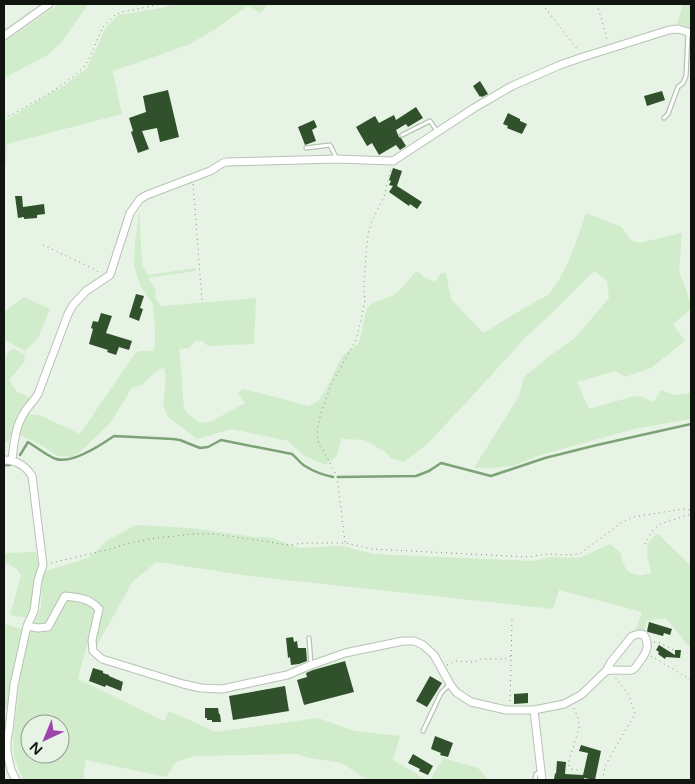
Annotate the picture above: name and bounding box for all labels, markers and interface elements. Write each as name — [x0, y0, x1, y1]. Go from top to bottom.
north arrow — [20, 714, 70, 764]
text: N — [26, 738, 46, 758]

